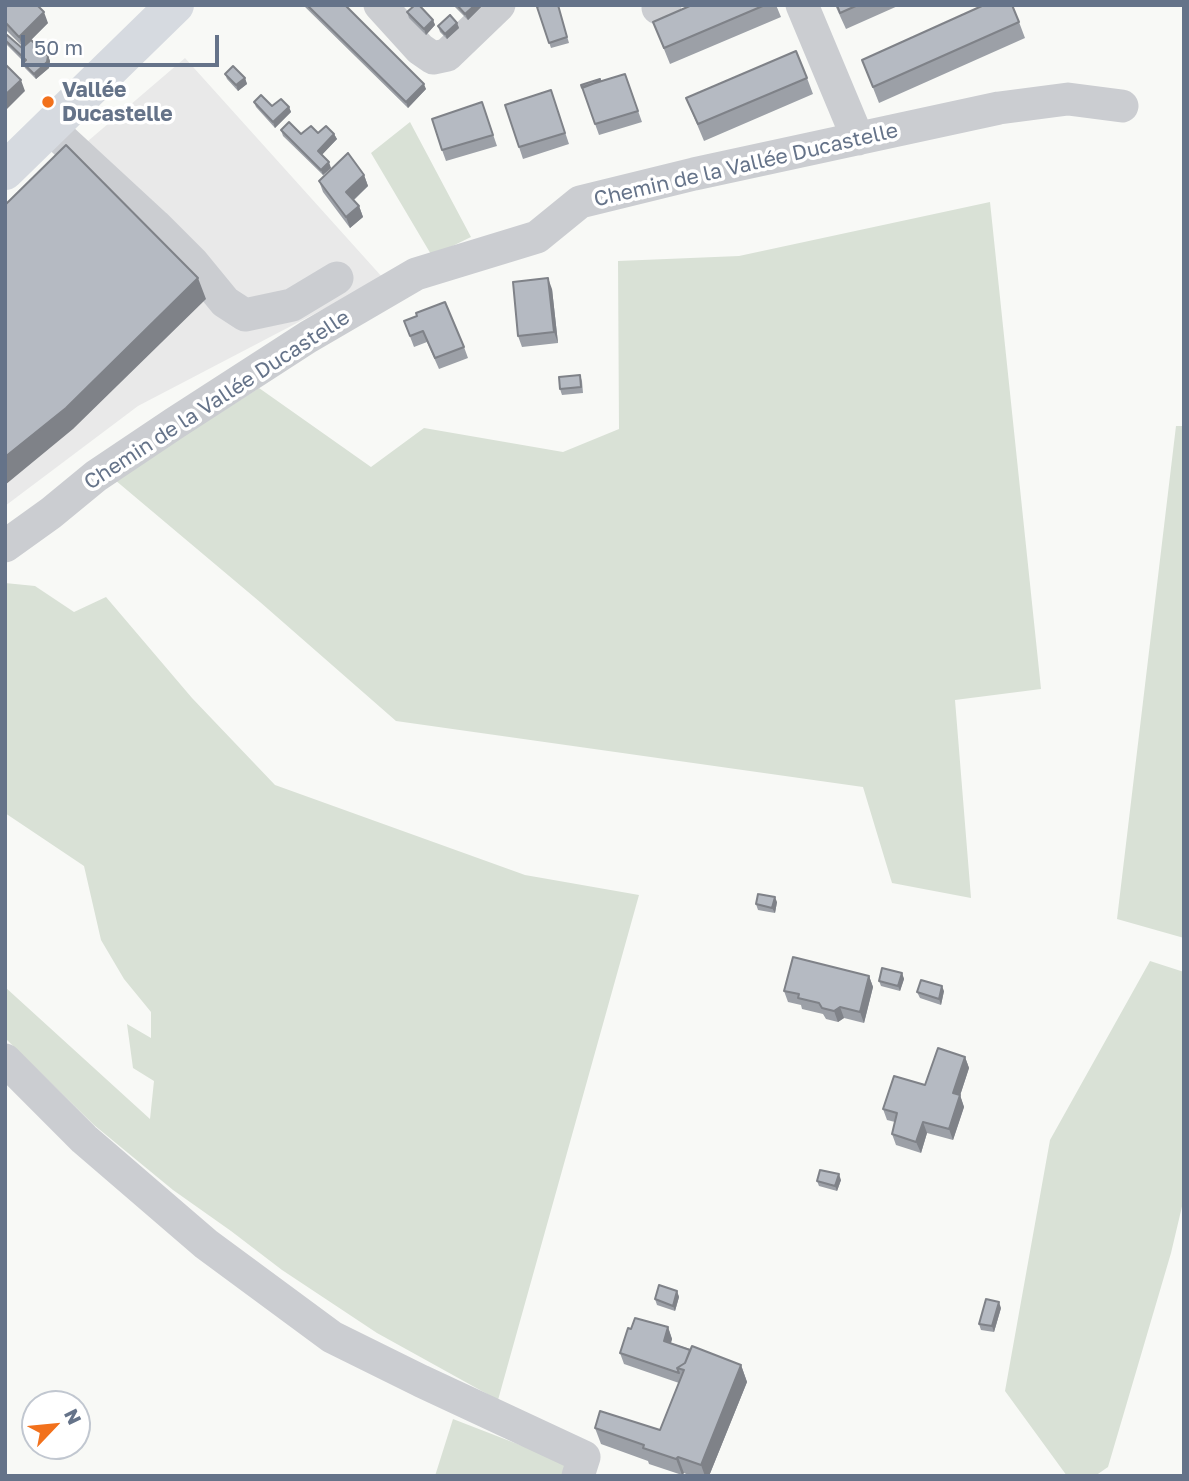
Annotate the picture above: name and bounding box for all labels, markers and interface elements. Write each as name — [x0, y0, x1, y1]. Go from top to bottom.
scale bar — [24, 21, 222, 65]
text: 50 m — [34, 34, 83, 60]
place label: Vallée Ducastelle — [62, 77, 173, 127]
marker: Vallée Ducastelle — [40, 94, 56, 110]
street label: Chemin de la Vallée Ducastelle — [592, 118, 900, 212]
street label: Chemin de la Vallée Ducastelle — [80, 305, 354, 495]
north arrow — [21, 1390, 91, 1460]
text: N — [60, 1405, 87, 1428]

